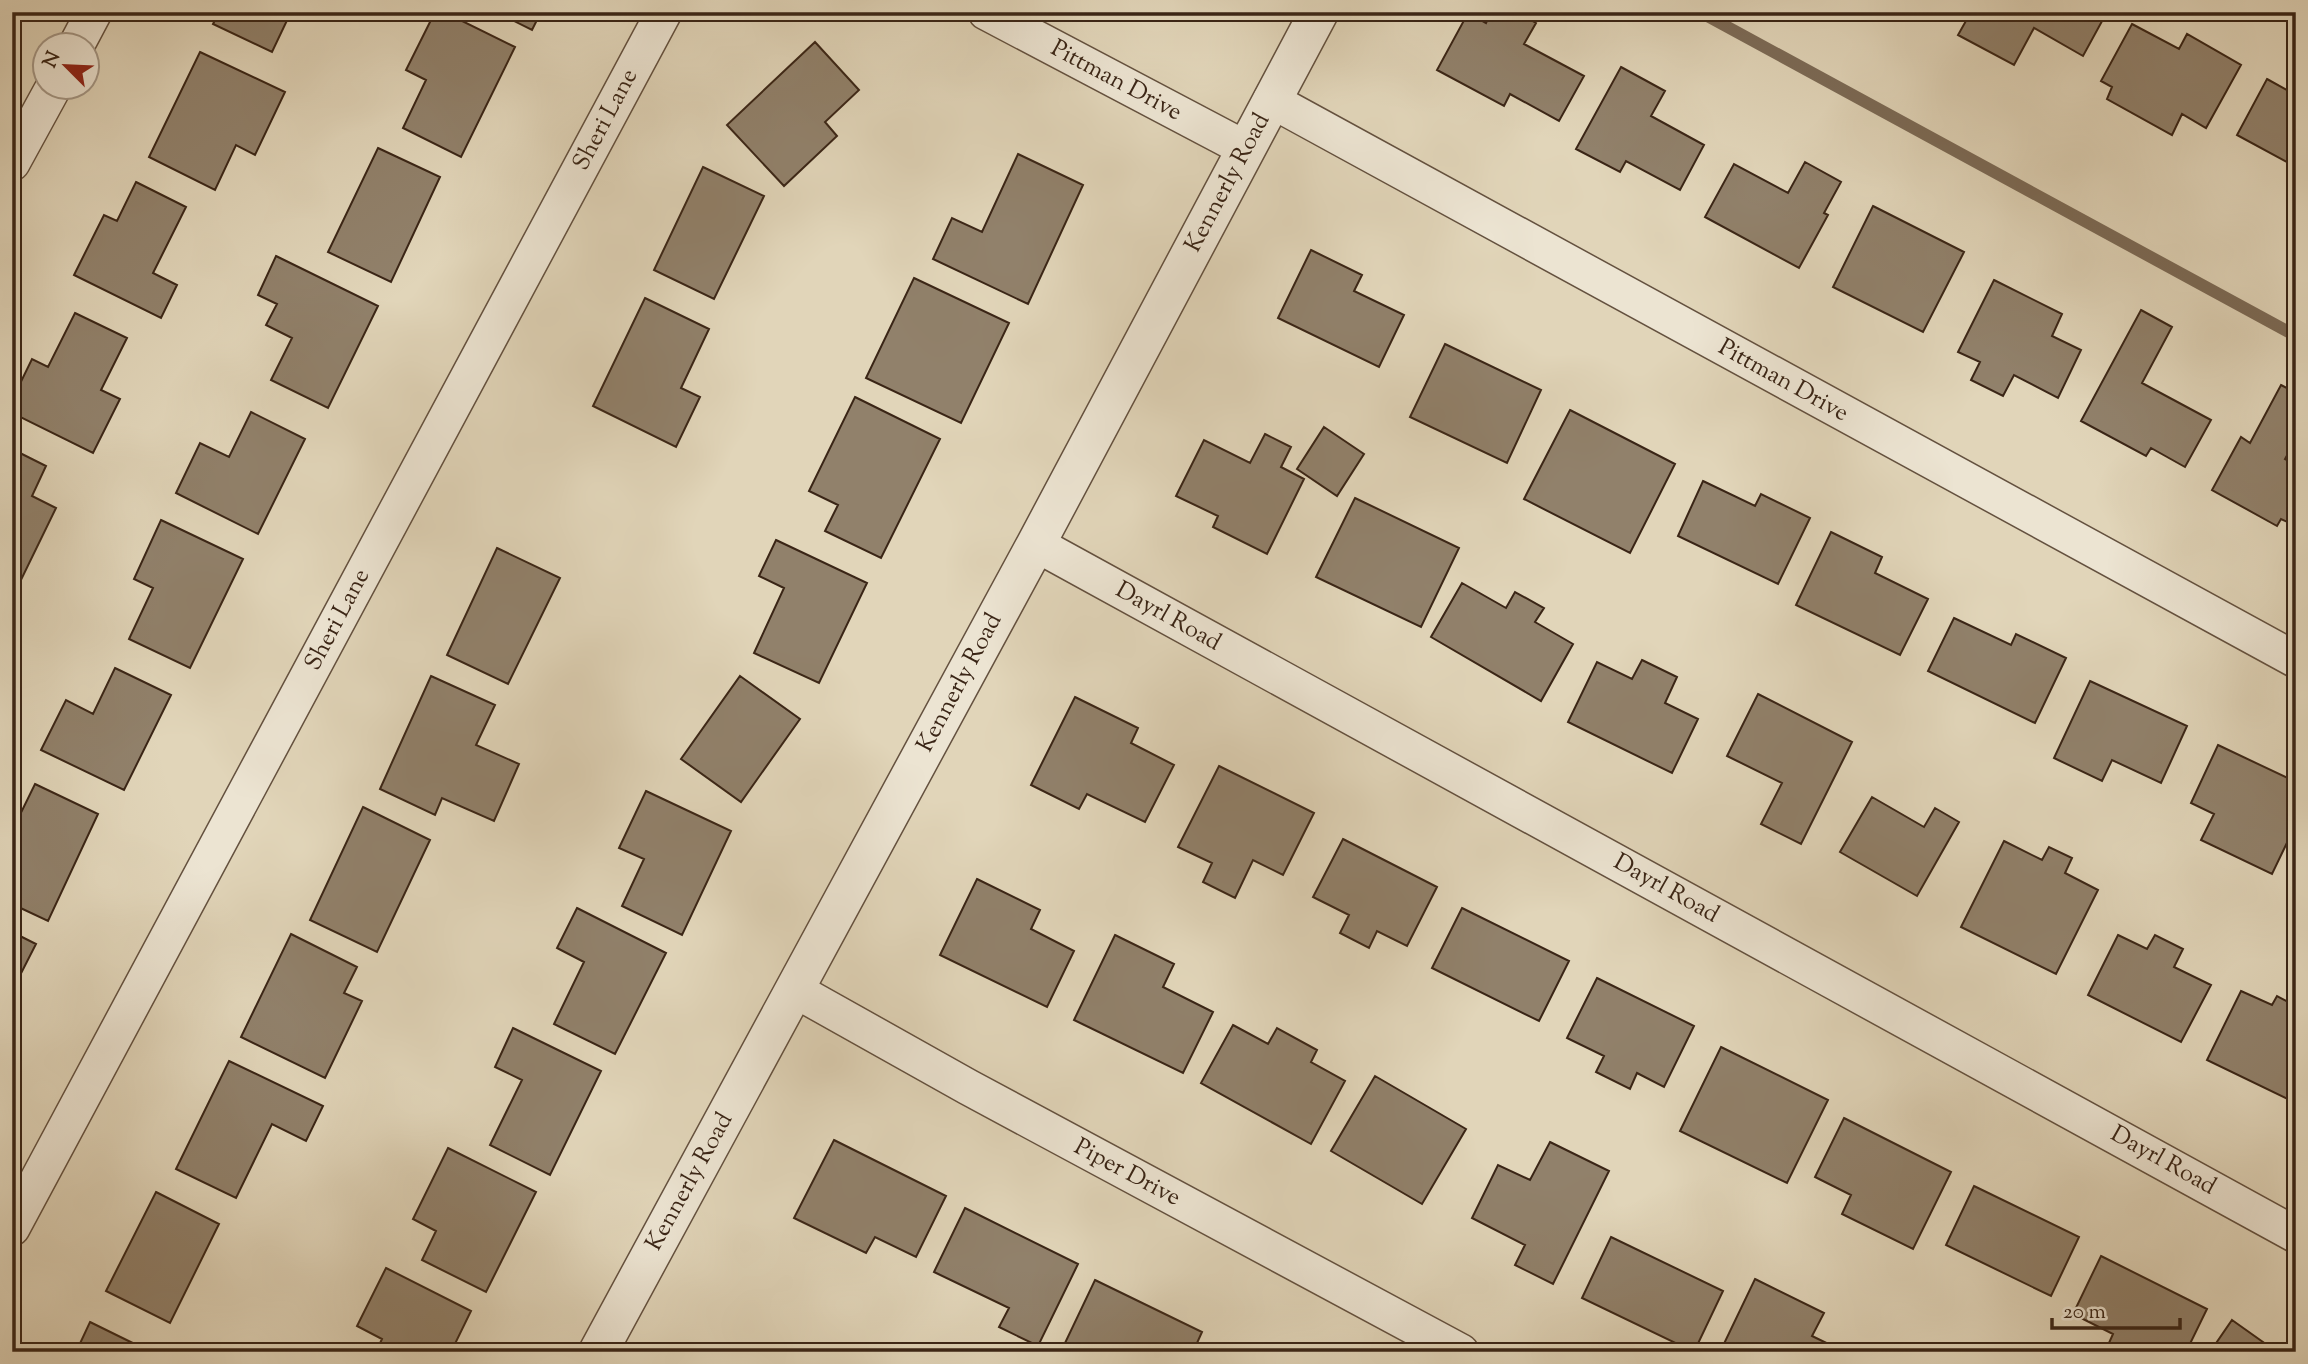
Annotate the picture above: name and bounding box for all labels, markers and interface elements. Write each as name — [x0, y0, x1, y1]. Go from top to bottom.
north arrow — [32, 32, 102, 102]
street label: Pittman Drive — [1044, 32, 1188, 130]
text: N — [37, 48, 68, 73]
street label: Sheri Lane — [565, 63, 647, 177]
street label: Kennerly Road — [1177, 107, 1279, 259]
street label: Pittman Drive — [1712, 331, 1854, 431]
street label: Sheri Lane — [297, 563, 379, 677]
street label: Dayrl Road — [1109, 574, 1227, 660]
street label: Kennerly Road — [909, 607, 1011, 759]
street label: Dayrl Road — [1607, 846, 1725, 932]
street label: Kennerly Road — [638, 1106, 742, 1257]
street label: Dayrl Road — [2104, 1118, 2222, 1204]
street label: Piper Drive — [1068, 1131, 1186, 1215]
scale bar — [2052, 1287, 2180, 1331]
text: 20 m — [2063, 1298, 2106, 1328]

